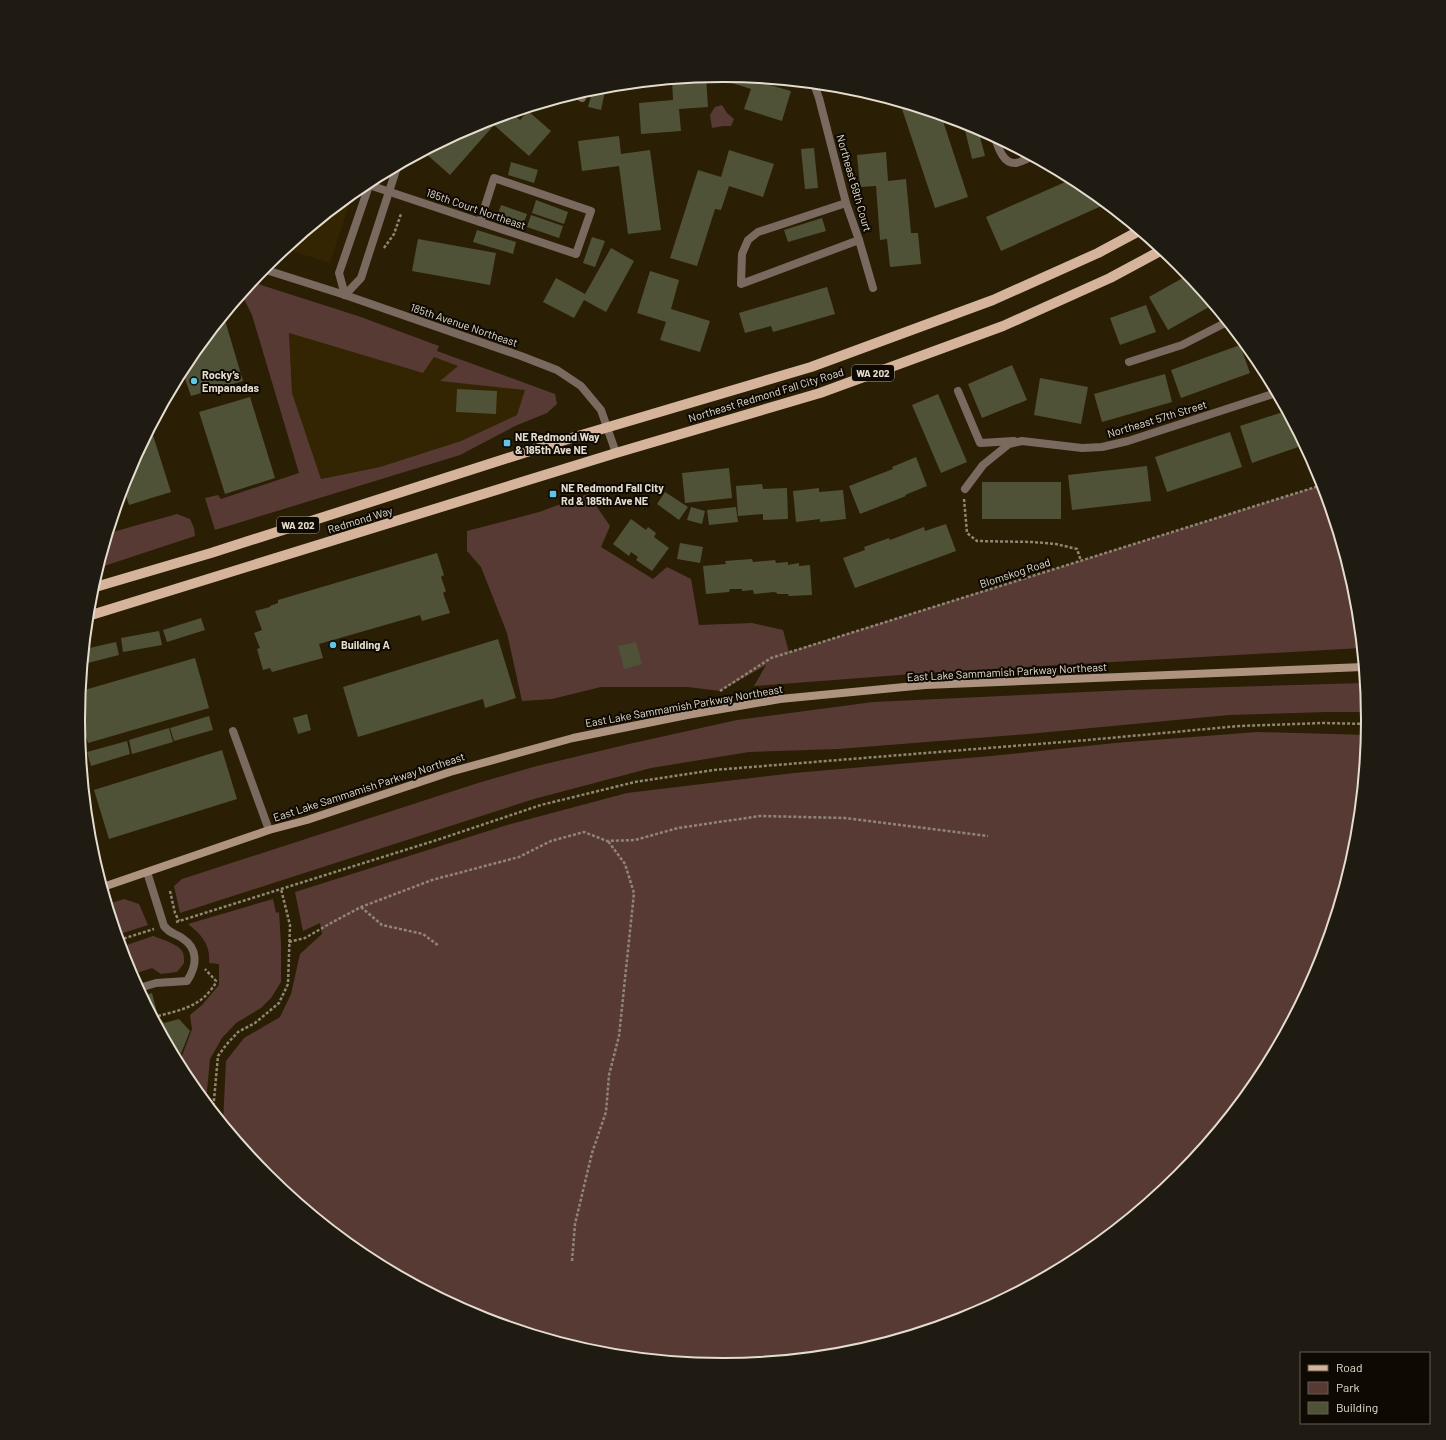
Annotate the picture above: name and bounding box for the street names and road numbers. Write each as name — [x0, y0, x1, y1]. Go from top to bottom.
street label: Northeast 59th Court — [834, 133, 875, 233]
street label: 185th Court Northeast — [425, 185, 528, 232]
street label: 185th Avenue Northeast — [409, 300, 520, 349]
street label: Northeast Redmond Fall City Road — [687, 365, 845, 424]
road number: WA 202 — [852, 365, 894, 381]
street label: Northeast 57th Street — [1106, 397, 1208, 440]
street label: Redmond Way — [326, 503, 394, 536]
road number: WA 202 — [277, 517, 319, 533]
street label: Blomskog Road — [978, 555, 1052, 590]
street label: East Lake Sammamish Parkway Northeast — [906, 660, 1107, 683]
street label: East Lake Sammamish Parkway Northeast — [584, 682, 784, 729]
street label: East Lake Sammamish Parkway Northeast — [271, 749, 466, 824]

